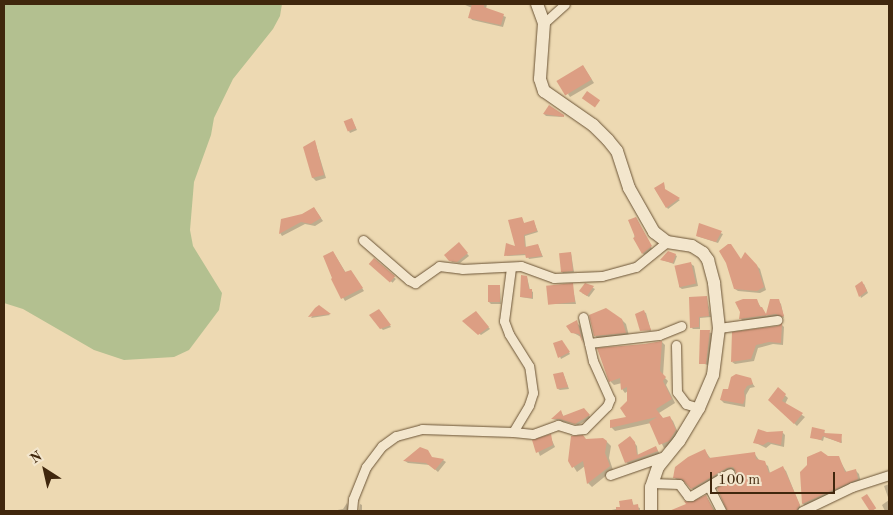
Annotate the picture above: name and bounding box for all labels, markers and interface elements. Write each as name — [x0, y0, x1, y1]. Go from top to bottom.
north arrow — [20, 445, 70, 495]
text: N — [28, 449, 45, 467]
scale bar — [713, 462, 838, 494]
text: 100 m — [718, 473, 760, 488]

